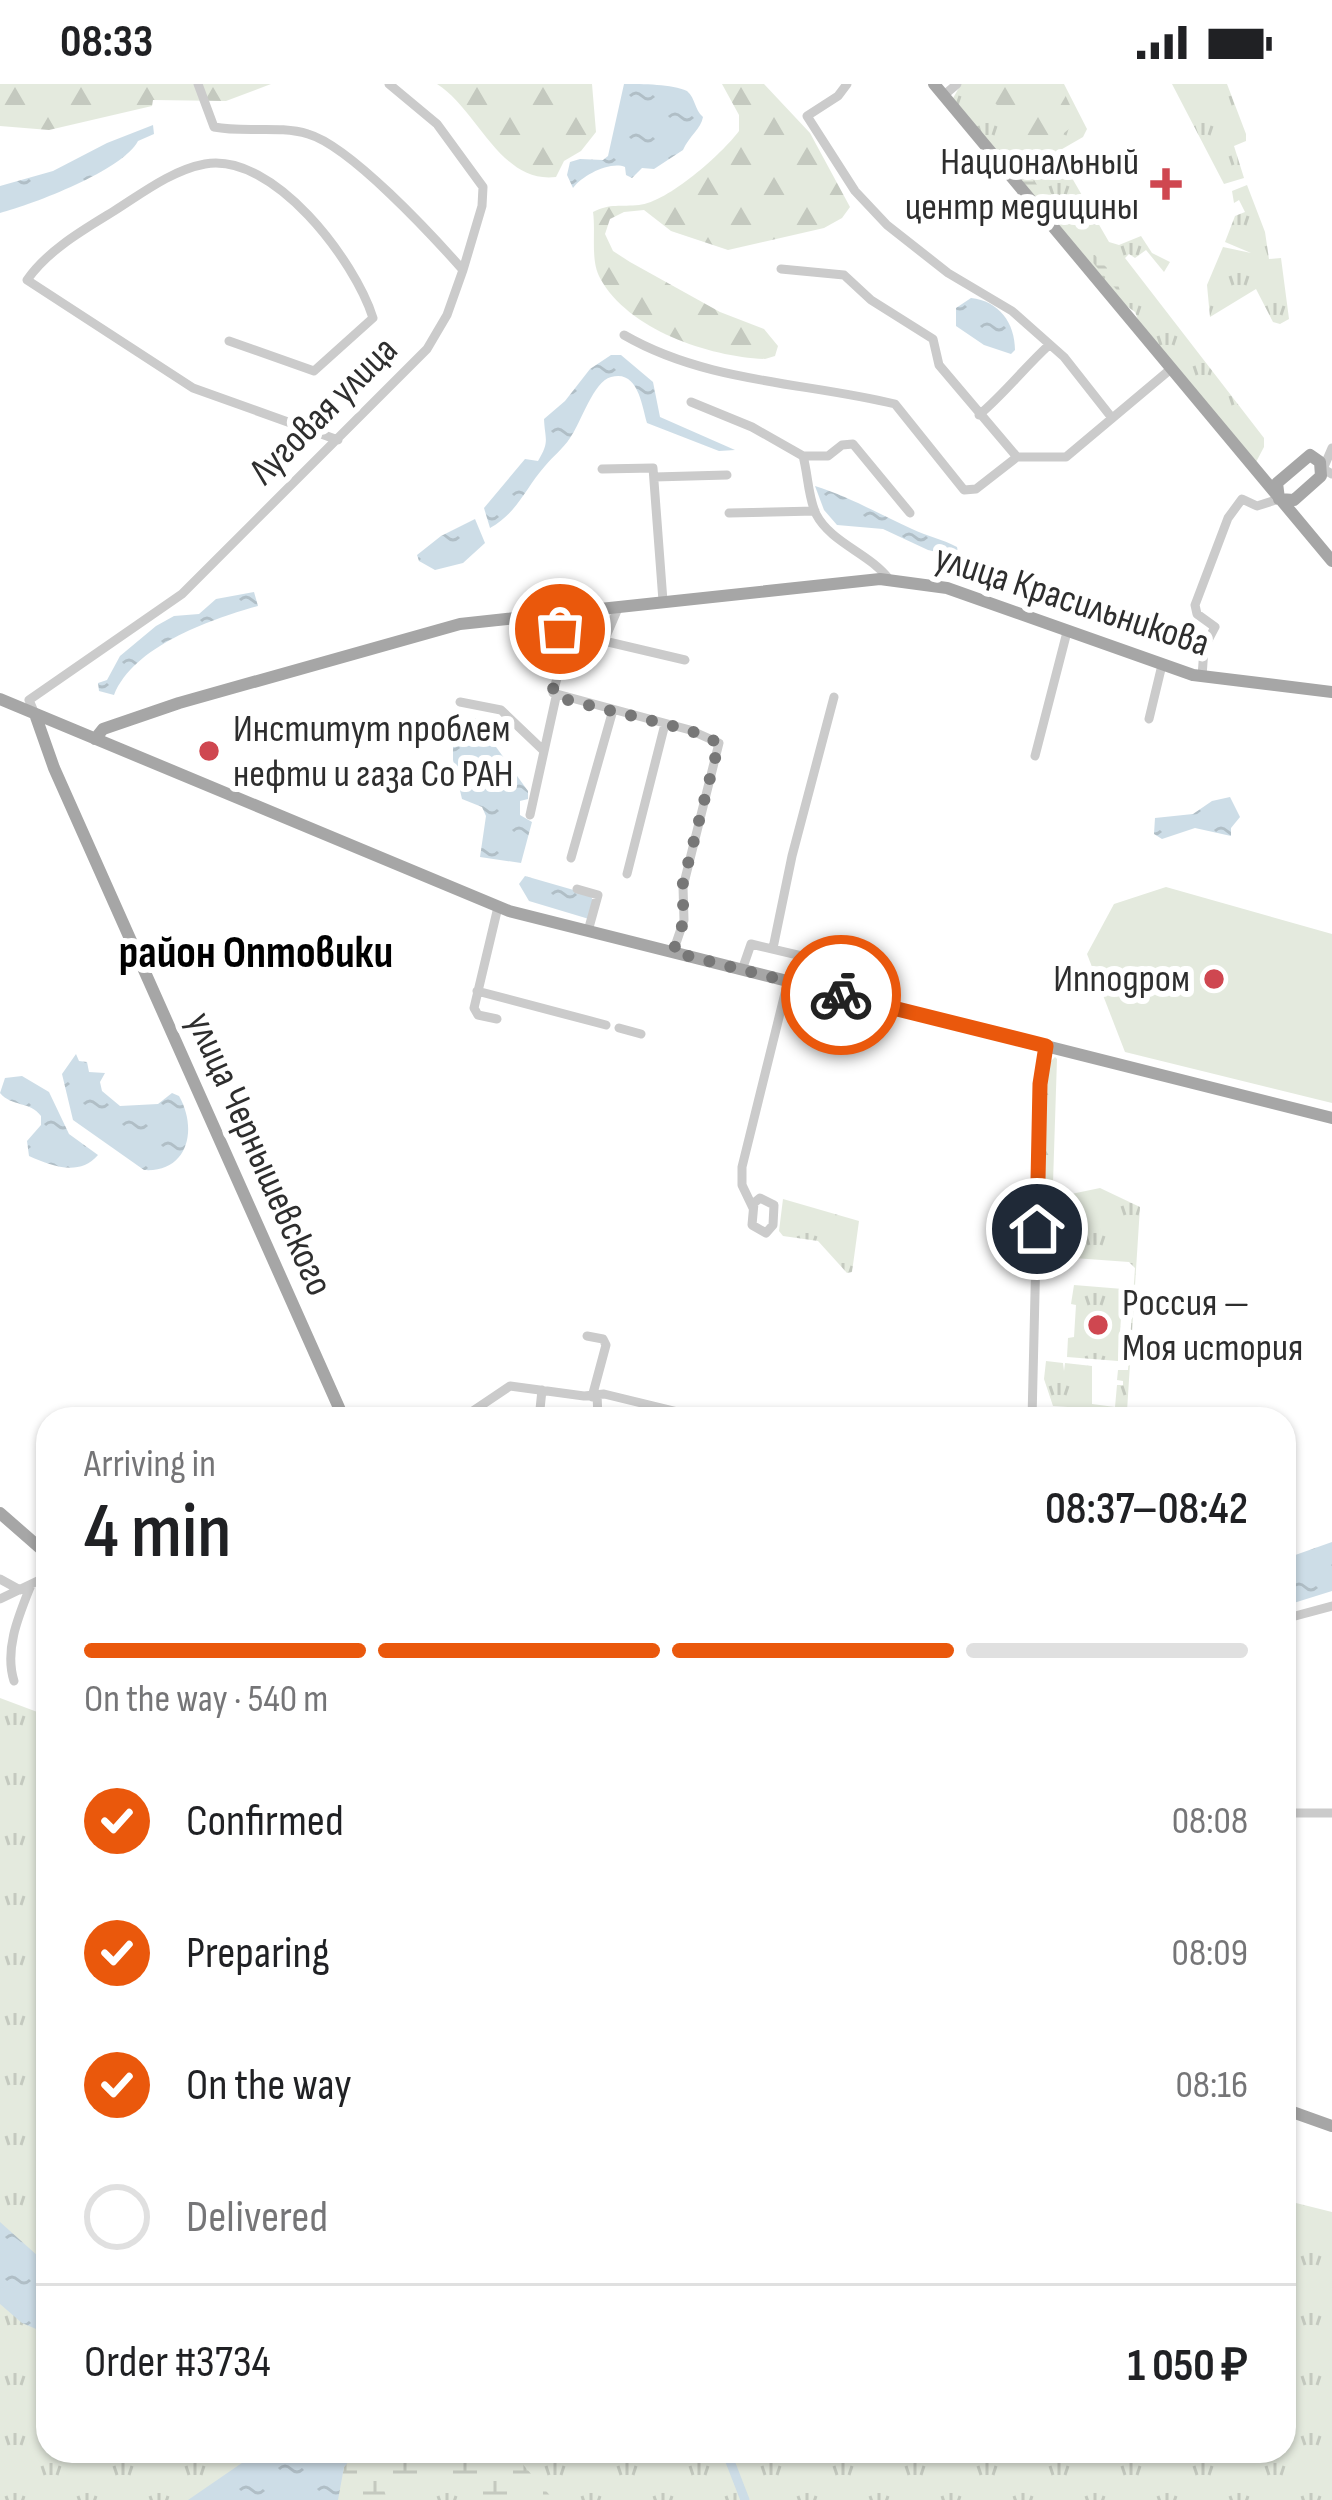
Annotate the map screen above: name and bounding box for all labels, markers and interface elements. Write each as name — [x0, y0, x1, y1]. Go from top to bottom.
text: 08:33 — [60, 15, 153, 70]
place label: Национальный центр медицины — [905, 139, 1139, 231]
marker: Национальный центр медицины — [1150, 168, 1182, 200]
street label: Луговая улица — [240, 327, 408, 495]
street label: улица Красильникова — [929, 534, 1215, 668]
pin — [509, 578, 611, 680]
icon: bag — [527, 596, 593, 662]
place label: Институт проблем нефти и газа Со РАН — [233, 706, 514, 798]
marker: Институт проблем нефти и газа Со РАН — [196, 738, 222, 764]
district label: район Оптовики — [119, 926, 393, 981]
courier — [781, 935, 901, 1055]
place label: Ипподром — [1053, 956, 1190, 1003]
icon: bike — [808, 962, 874, 1028]
marker: Ипподром — [1201, 966, 1227, 992]
street label: улица Чернышевского — [176, 1005, 342, 1303]
pin — [986, 1178, 1088, 1280]
icon: home — [1004, 1196, 1070, 1262]
place label: Россия — Моя история — [1122, 1280, 1303, 1372]
marker: Россия — Моя история — [1085, 1312, 1111, 1338]
text: Arriving in — [84, 1441, 216, 1488]
text: 08:37–08:42 — [1045, 1482, 1248, 1537]
text: 4 min — [84, 1486, 232, 1579]
text: On the way · 540 m — [84, 1676, 328, 1723]
icon: check — [84, 1788, 150, 1854]
text: Confirmed — [186, 1794, 344, 1849]
text: 08:08 — [1172, 1798, 1248, 1845]
icon: check — [84, 1920, 150, 1986]
text: Preparing — [186, 1926, 330, 1981]
text: 08:09 — [1172, 1930, 1248, 1977]
icon: check — [84, 2052, 150, 2118]
text: On the way — [186, 2058, 352, 2113]
text: 08:16 — [1175, 2062, 1248, 2109]
text: Delivered — [186, 2190, 328, 2245]
text: Order #3734 — [84, 2335, 270, 2390]
text: 1 050 ₽ — [1128, 2339, 1248, 2394]

